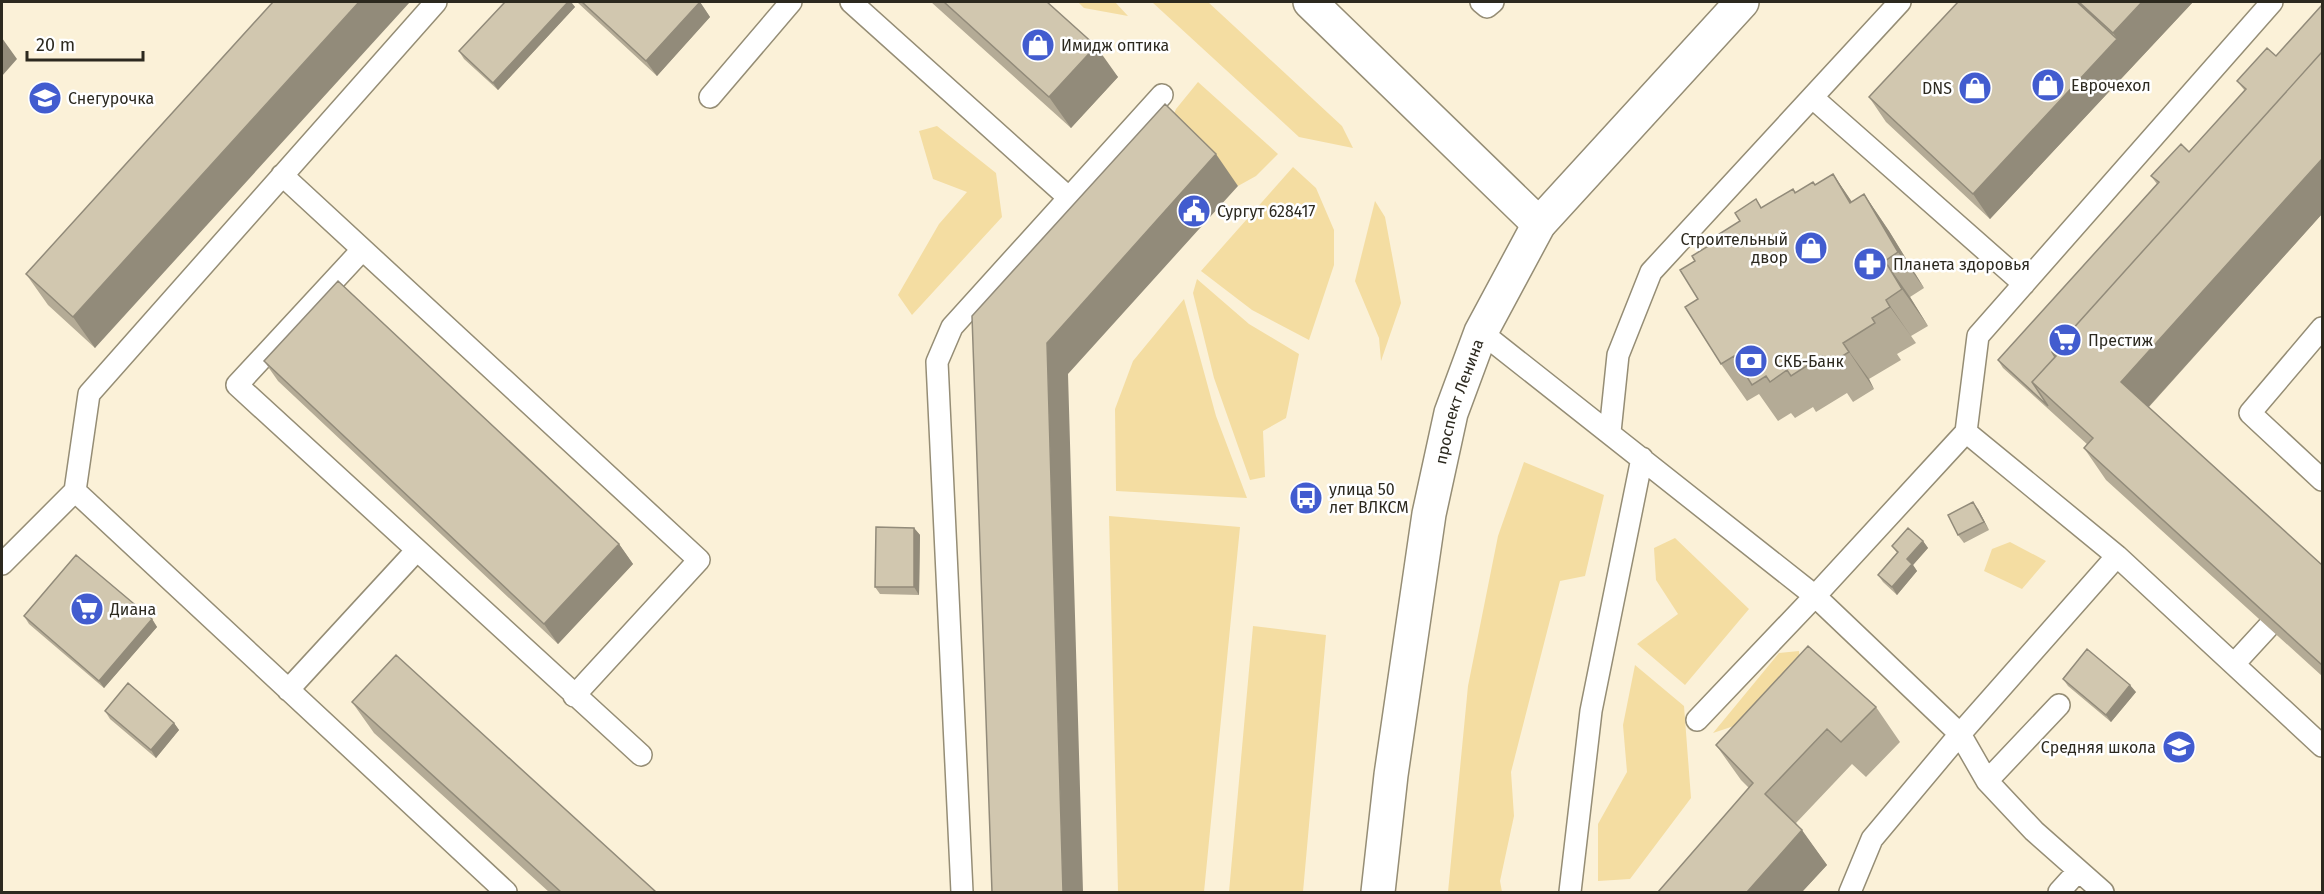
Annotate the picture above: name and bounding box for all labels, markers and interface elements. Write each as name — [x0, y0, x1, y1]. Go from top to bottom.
scale bar — [27, 24, 142, 62]
shop icon: Имидж оптика — [1020, 27, 1056, 63]
text: 20 m — [36, 34, 75, 56]
place label: Имидж оптика — [1061, 36, 1169, 55]
shop icon: Еврочехол — [2030, 67, 2066, 103]
shop icon: DNS — [1957, 70, 1993, 106]
place label: Еврочехол — [2071, 76, 2151, 95]
place label: DNS — [1922, 79, 1952, 98]
school or university icon: Снегурочка — [27, 80, 63, 116]
place label: Снегурочка — [68, 89, 154, 108]
public building icon: Сургут 628417 — [1176, 193, 1212, 229]
place label: Сургут 628417 — [1217, 202, 1315, 221]
place label: Строительный двор — [1680, 230, 1788, 267]
shop icon: Строительный двор — [1793, 230, 1829, 266]
pharmacy icon: Планета здоровья — [1852, 246, 1888, 282]
place label: Планета здоровья — [1893, 255, 2030, 274]
supermarket icon: Престиж — [2047, 322, 2083, 358]
place label: Престиж — [2088, 331, 2153, 350]
street label: проспект Ленина — [1431, 336, 1488, 466]
bank icon: СКБ-Банк — [1733, 343, 1769, 379]
place label: СКБ-Банк — [1774, 352, 1845, 371]
bus stop icon: улица 50 лет ВЛКСМ — [1288, 480, 1324, 516]
place label: улица 50 лет ВЛКСМ — [1329, 480, 1409, 517]
supermarket icon: Диана — [69, 591, 105, 627]
place label: Диана — [109, 600, 156, 619]
school or university icon: Средняя школа — [2161, 729, 2197, 765]
place label: Средняя школа — [2041, 738, 2156, 757]

